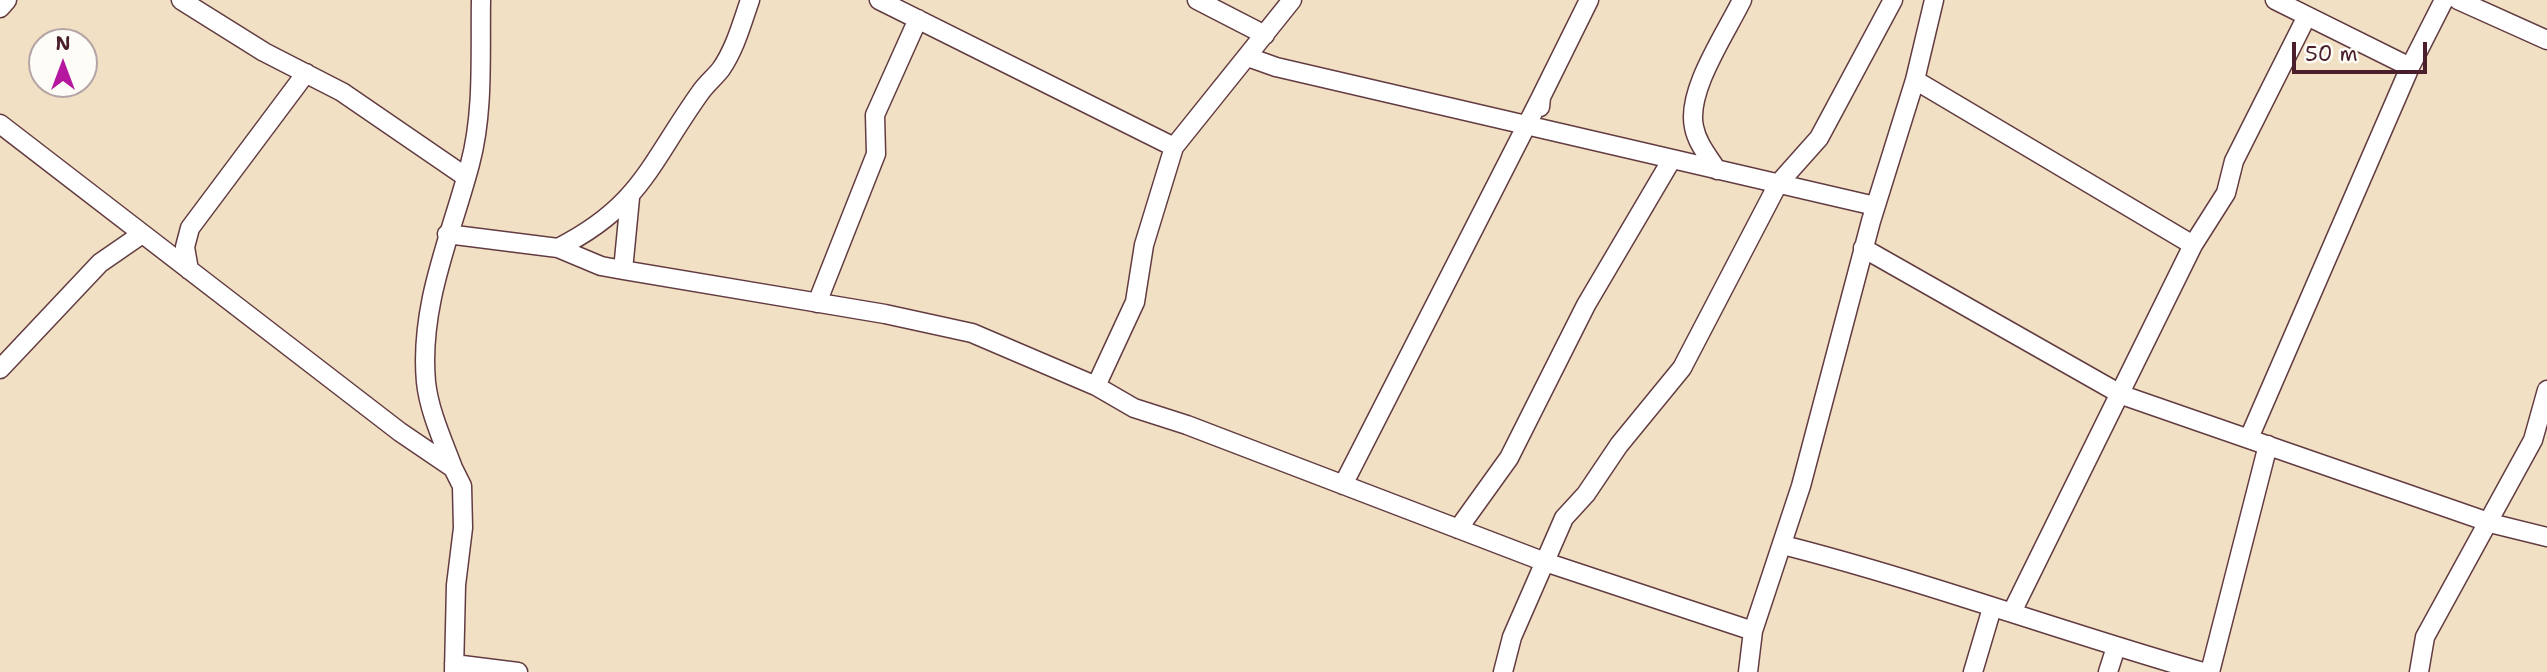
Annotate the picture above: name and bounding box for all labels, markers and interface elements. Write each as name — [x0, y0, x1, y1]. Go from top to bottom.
north arrow — [28, 28, 98, 98]
scale bar — [2295, 28, 2430, 72]
text: N — [55, 31, 71, 56]
text: 50 m — [2305, 40, 2358, 68]

